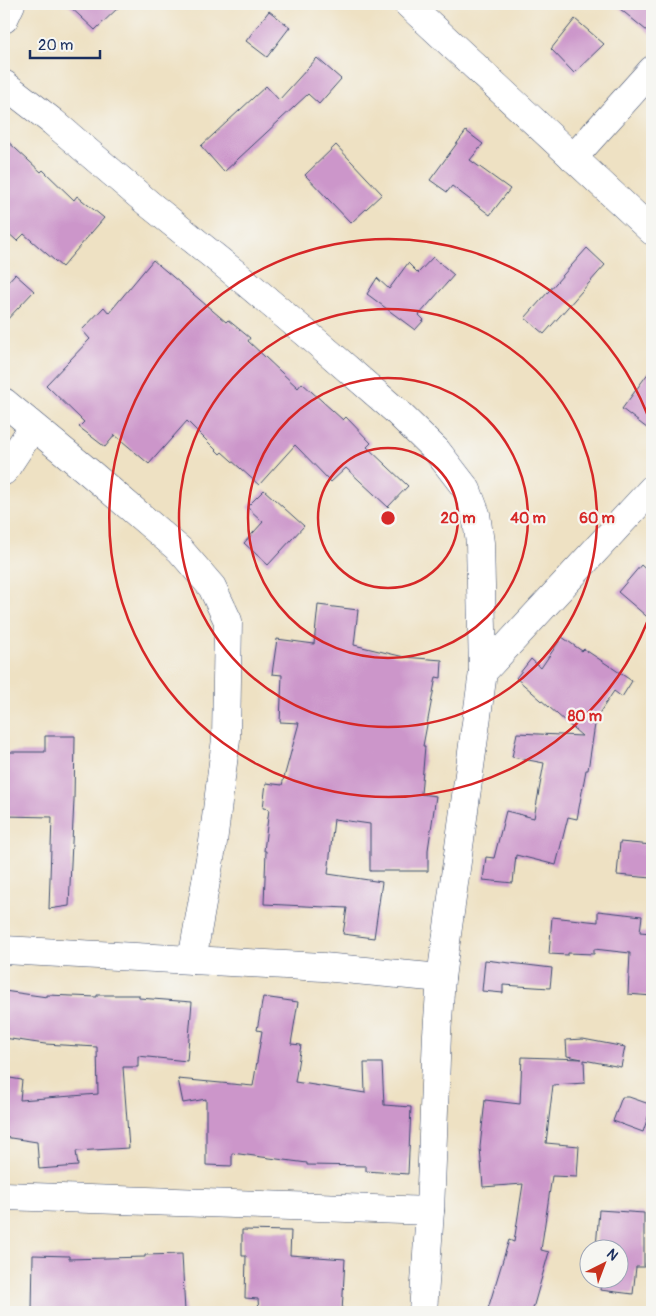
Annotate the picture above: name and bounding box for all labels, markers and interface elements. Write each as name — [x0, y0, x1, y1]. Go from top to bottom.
scale bar — [30, 28, 100, 60]
text: 20 m — [38, 36, 73, 55]
centre of rings — [379, 509, 397, 527]
text: 20 m — [440, 509, 476, 528]
text: 40 m — [510, 509, 546, 528]
text: 60 m — [579, 509, 615, 528]
text: 80 m — [568, 707, 602, 726]
north arrow — [578, 1238, 628, 1288]
text: N — [603, 1245, 622, 1264]

